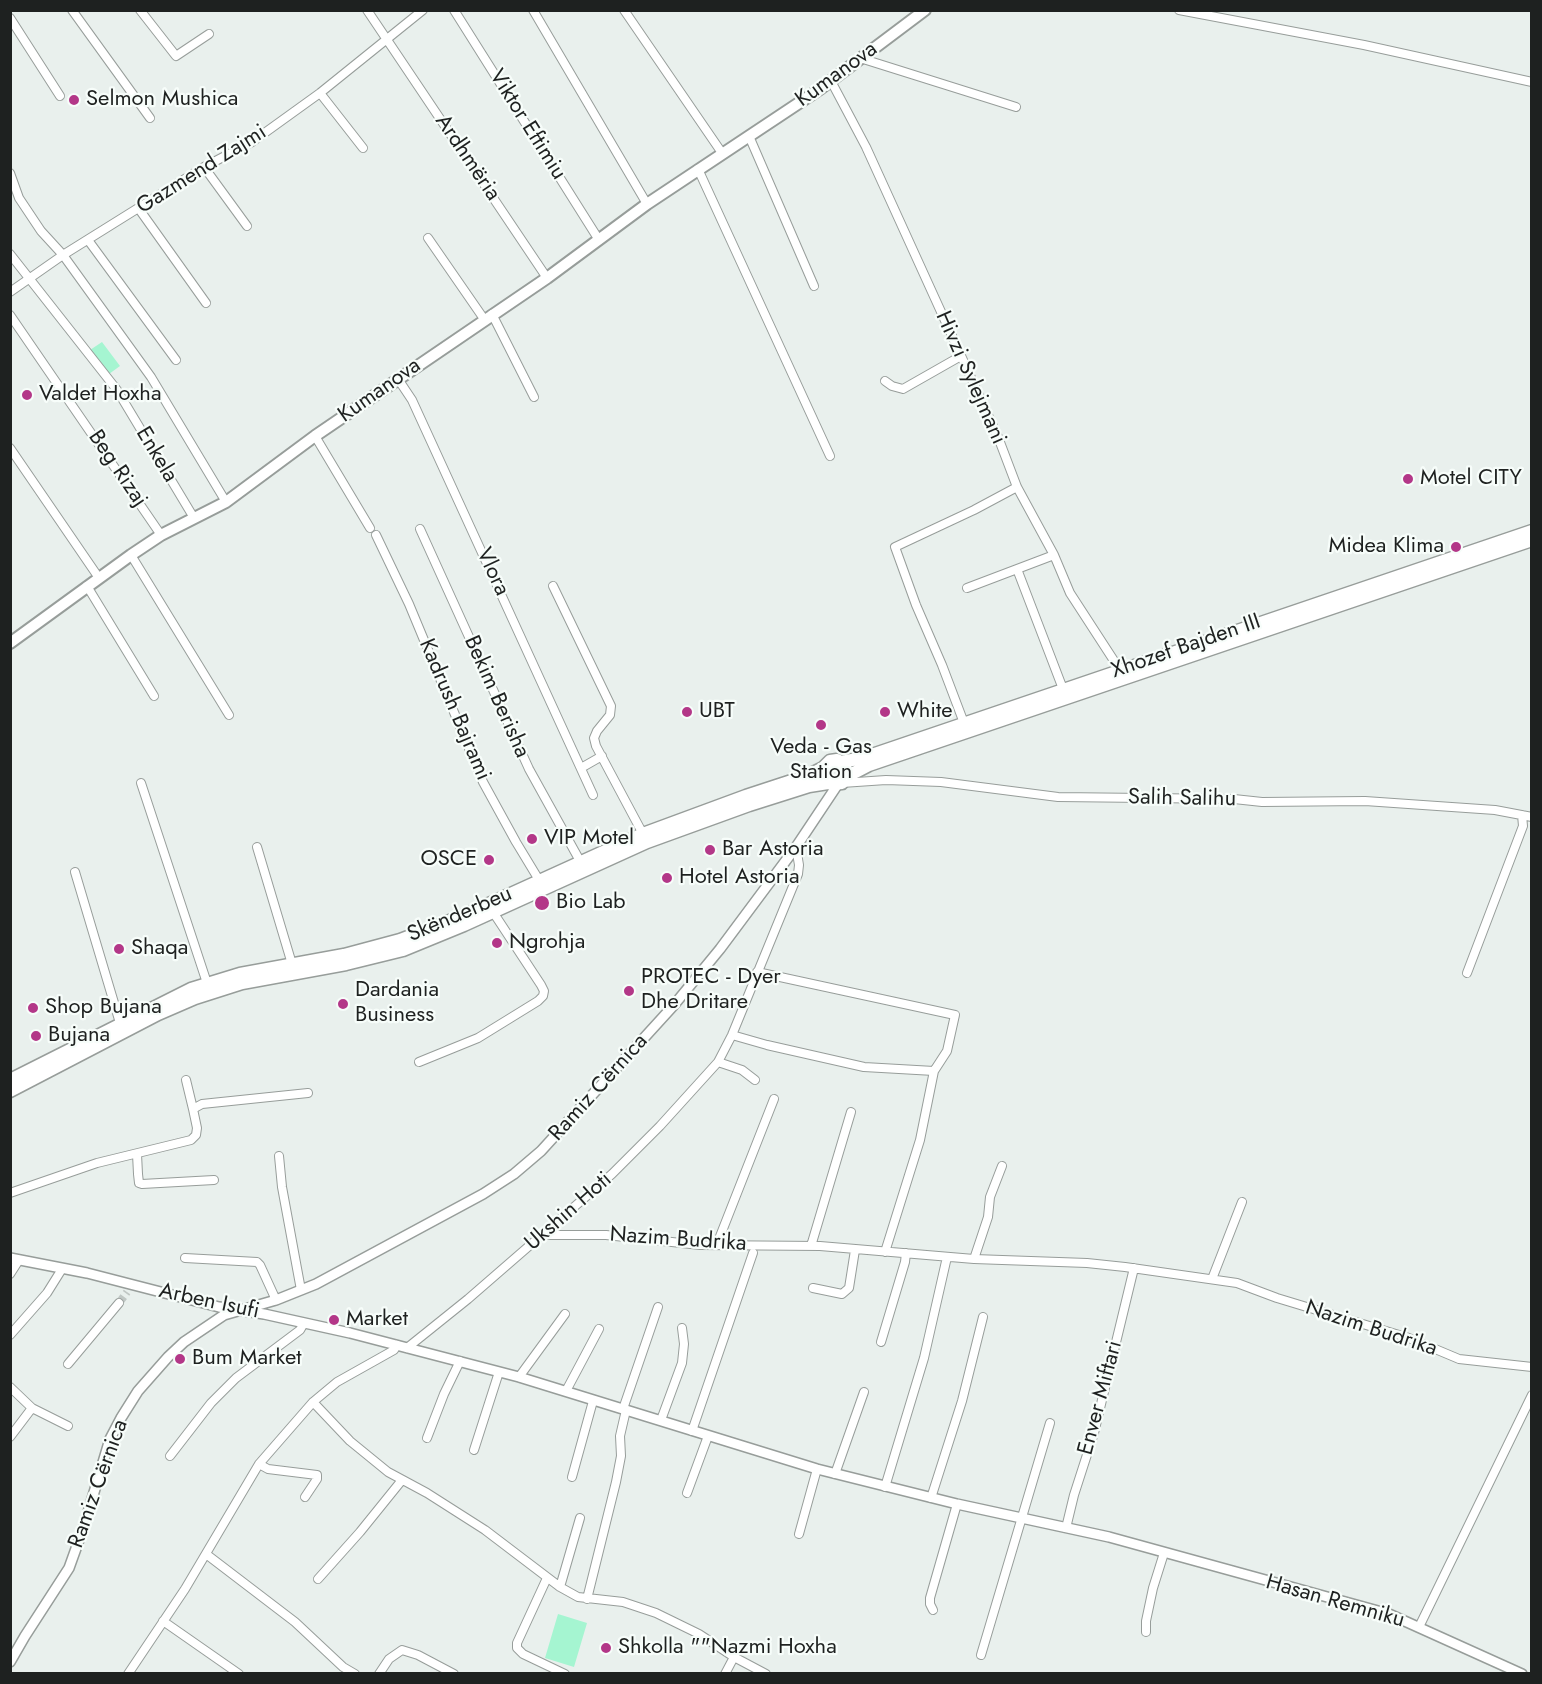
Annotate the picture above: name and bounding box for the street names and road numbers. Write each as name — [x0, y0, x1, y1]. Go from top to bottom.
street label: Kumanova — [791, 37, 883, 113]
street label: Viktor Eftimiu — [483, 65, 571, 185]
street label: Ardhmëria — [429, 110, 505, 206]
street label: Gazmend Zajmi — [132, 120, 272, 220]
street label: Hivzi Sylejmani — [929, 307, 1011, 449]
street label: Kumanova — [334, 353, 426, 429]
street label: Enkela — [129, 422, 183, 488]
street label: Beg Rizaj — [82, 426, 152, 512]
street label: Vlora — [470, 544, 514, 600]
street label: Xhozef Bajden III — [1108, 609, 1264, 685]
street label: Bekim Berisha — [457, 632, 535, 762]
street label: Kadrush Bajrami — [412, 635, 496, 785]
street label: Salih Salihu — [1128, 785, 1236, 813]
street label: Skënderbeu — [404, 881, 516, 949]
street label: Ramiz Cërnica — [544, 1029, 654, 1147]
street label: Ukshin Hoti — [520, 1167, 618, 1257]
street label: Nazim Budrika — [609, 1222, 747, 1258]
street label: Arben Isufi — [156, 1278, 262, 1326]
street label: Nazim Budrika — [1302, 1295, 1440, 1363]
street label: Enver Miftari — [1073, 1338, 1129, 1458]
street label: Ramiz Cërnica — [64, 1416, 134, 1552]
street label: Hasan Remniku — [1263, 1570, 1407, 1634]

